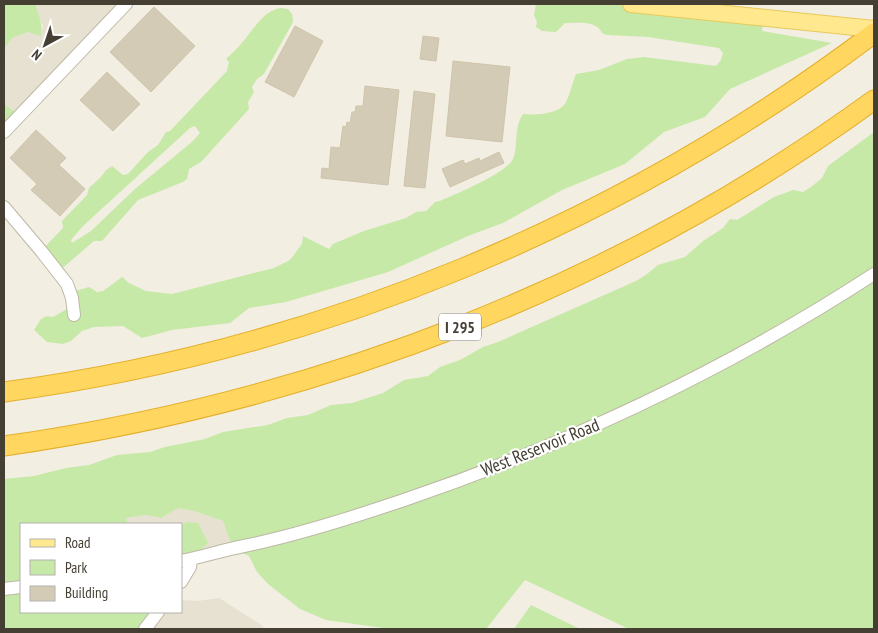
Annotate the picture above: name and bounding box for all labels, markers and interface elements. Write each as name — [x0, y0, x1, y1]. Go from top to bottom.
north arrow — [20, 20, 70, 70]
text: N — [28, 46, 45, 64]
road number: I 295 — [439, 314, 481, 341]
street label: West Reservoir Road — [477, 413, 603, 481]
legend — [20, 523, 182, 613]
text: Road — [65, 533, 91, 552]
text: Park — [65, 558, 87, 577]
text: Building — [65, 583, 108, 602]

